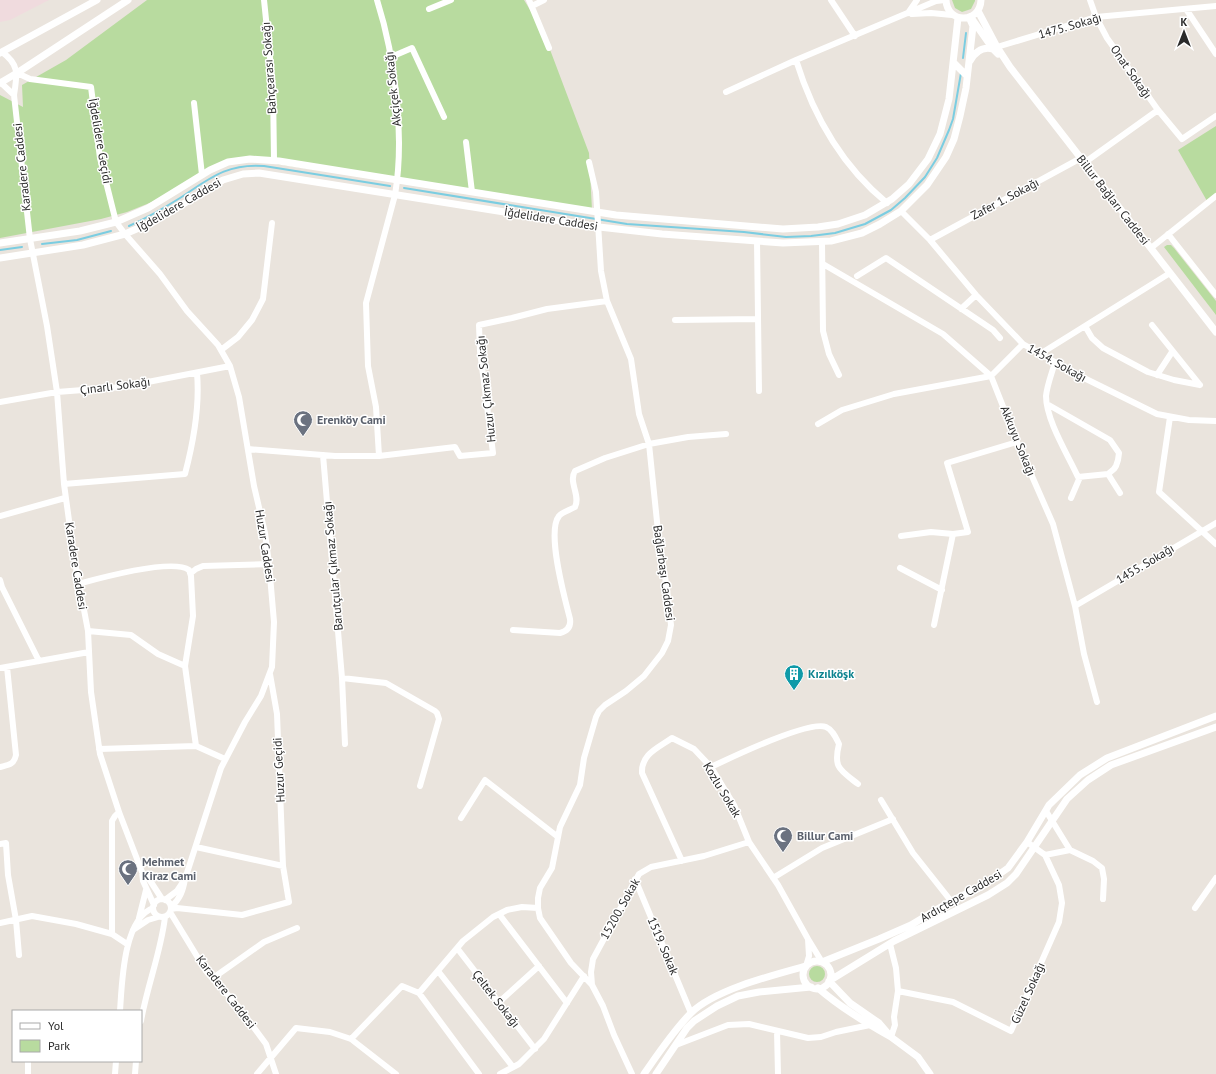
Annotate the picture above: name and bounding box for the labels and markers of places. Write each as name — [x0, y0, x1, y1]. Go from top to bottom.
mosque icon: Erenköy Cami — [292, 409, 314, 437]
place label: Erenköy Cami — [317, 412, 386, 427]
building icon: Kızılköşk — [783, 663, 805, 691]
place label: Kızılköşk — [808, 666, 854, 681]
mosque icon: Billur Cami — [772, 825, 794, 853]
place label: Billur Cami — [797, 828, 853, 843]
place label: Mehmet Kiraz Cami — [142, 854, 196, 883]
mosque icon: Mehmet Kiraz Cami — [117, 858, 139, 886]

